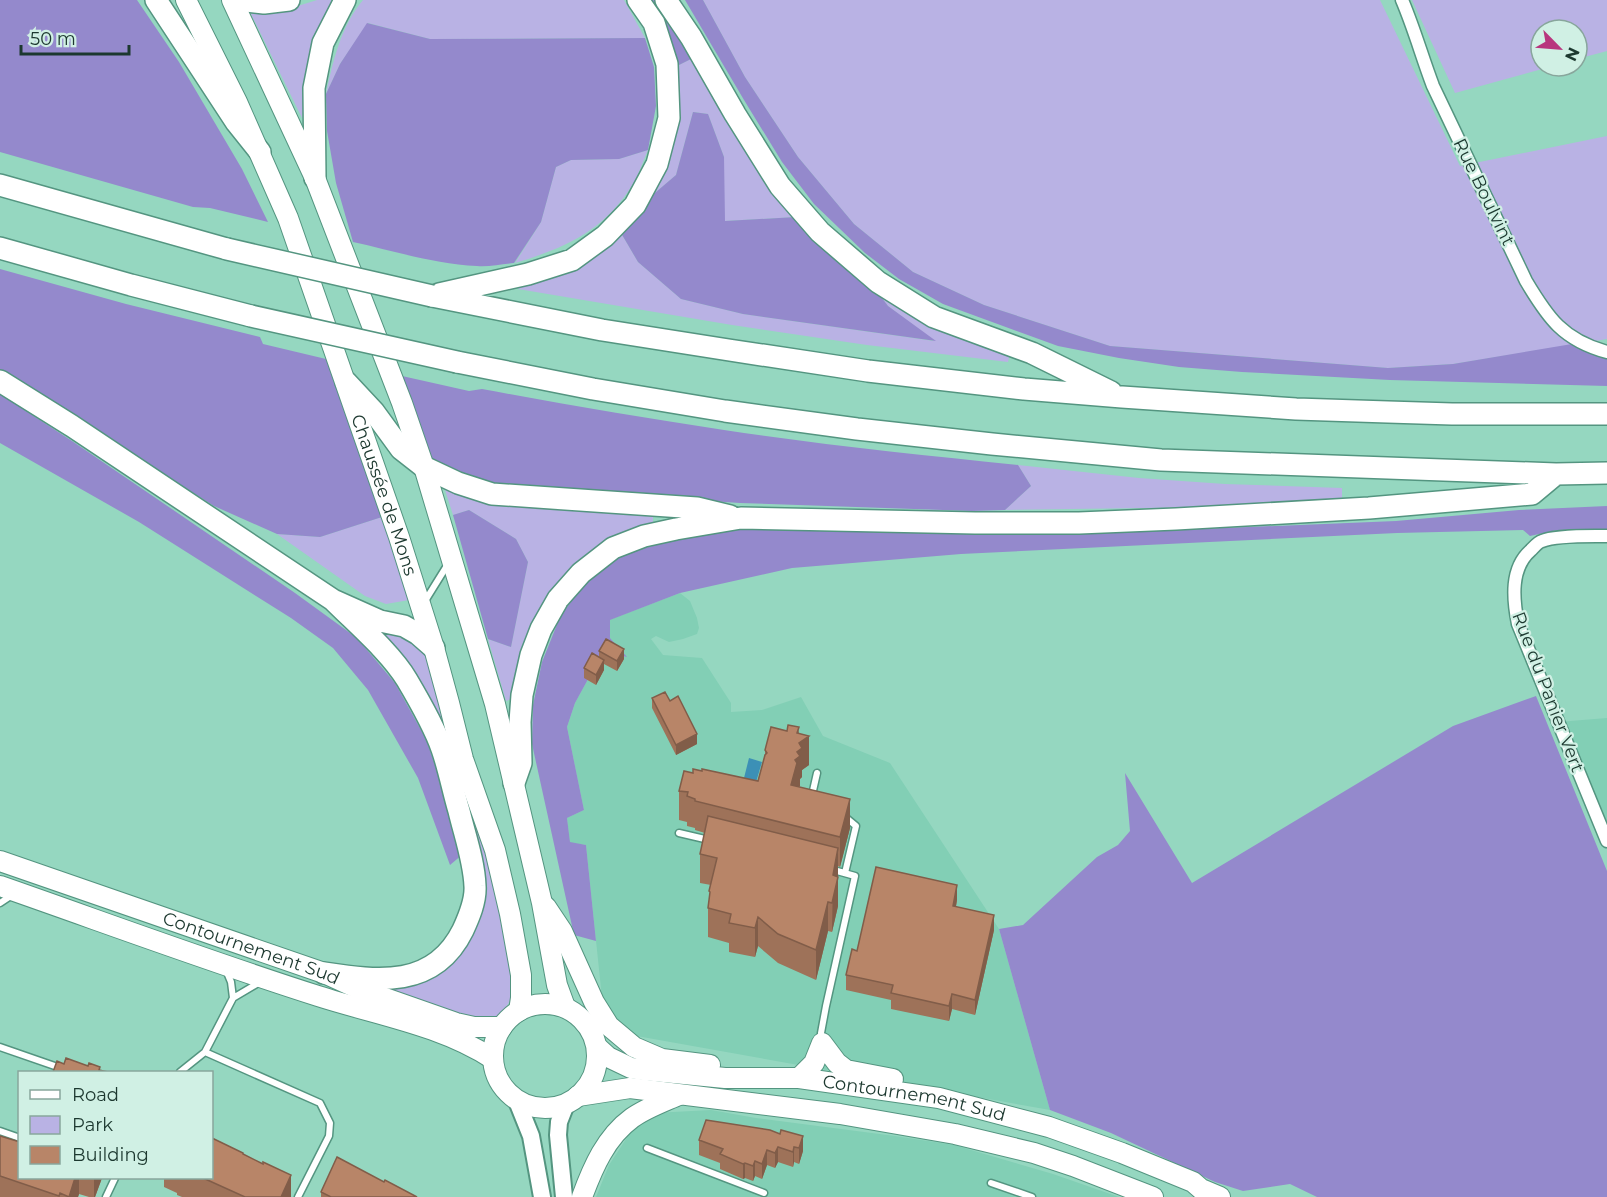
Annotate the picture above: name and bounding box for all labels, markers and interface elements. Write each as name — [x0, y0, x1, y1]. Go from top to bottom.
scale bar — [21, 18, 129, 56]
north arrow — [1529, 18, 1589, 78]
text: 50 m — [30, 28, 76, 50]
text: N — [1561, 44, 1583, 64]
street label: Rue Boulvint — [1449, 135, 1519, 249]
street label: Chaussée de Mons — [346, 412, 422, 579]
street label: Rue du Panier Vert — [1507, 609, 1589, 775]
street label: Contournement Sud — [160, 907, 343, 990]
legend — [18, 1071, 213, 1179]
street label: Contournement Sud — [821, 1071, 1008, 1126]
text: Road — [72, 1084, 119, 1106]
text: Park — [72, 1114, 113, 1136]
text: Building — [72, 1144, 149, 1166]

